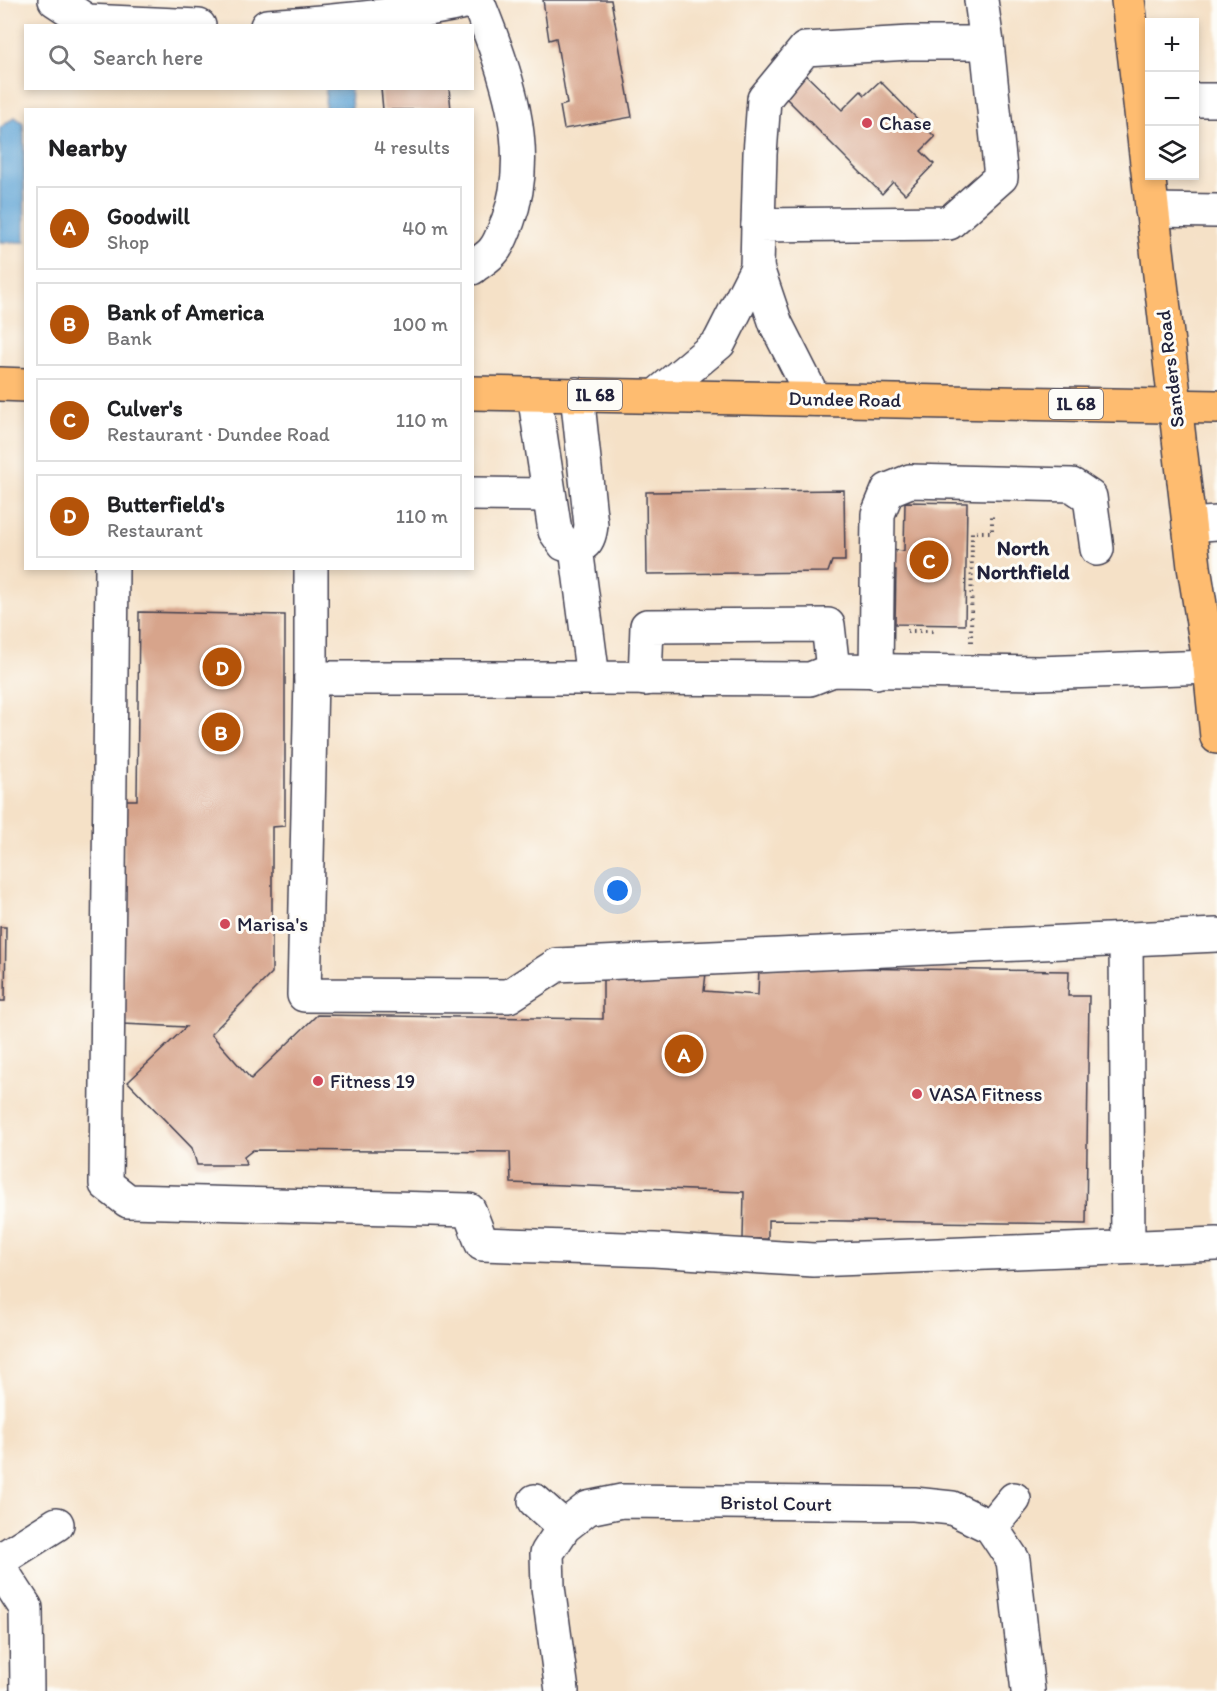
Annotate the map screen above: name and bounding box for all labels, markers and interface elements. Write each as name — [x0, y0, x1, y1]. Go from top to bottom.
map controls — [1145, 18, 1199, 180]
button: + — [1145, 18, 1199, 72]
search box — [24, 24, 474, 90]
icon: search — [45, 41, 78, 74]
text: Search here — [93, 44, 203, 71]
button: − — [1145, 72, 1199, 126]
place label: Chase — [879, 111, 931, 135]
marker: Chase — [860, 116, 874, 130]
button: layers — [1145, 126, 1199, 180]
text: Nearby — [48, 131, 127, 163]
text: 4 results — [374, 135, 450, 159]
text: Goodwill — [107, 203, 190, 230]
text: A — [63, 216, 76, 240]
text: 40 m — [402, 216, 448, 240]
text: Shop — [107, 230, 149, 254]
text: Bank of America — [107, 299, 264, 326]
street label: Sanders Road — [1151, 309, 1189, 429]
text: B — [63, 312, 76, 336]
text: 100 m — [393, 312, 448, 336]
text: Bank — [107, 326, 152, 350]
road number: IL 68 — [568, 380, 622, 410]
street label: Dundee Road — [788, 386, 902, 412]
road number: IL 68 — [1049, 389, 1103, 419]
text: Culver's — [107, 395, 183, 422]
text: C — [63, 408, 76, 432]
text: 110 m — [396, 408, 448, 432]
text: Restaurant · Dundee Road — [107, 422, 330, 446]
text: Butterfield's — [107, 491, 225, 518]
text: D — [63, 504, 76, 528]
text: 110 m — [396, 504, 448, 528]
text: Restaurant — [107, 518, 203, 542]
district label: North Northfield — [977, 535, 1070, 584]
pin: C — [910, 538, 948, 582]
pin: D — [202, 644, 242, 690]
pin: B — [202, 710, 240, 754]
your location — [603, 876, 632, 905]
place label: Marisa's — [237, 912, 308, 936]
marker: Marisa's — [218, 917, 232, 931]
pin: A — [664, 1032, 704, 1076]
place label: Fitness 19 — [330, 1069, 415, 1093]
marker: Fitness 19 — [311, 1074, 325, 1088]
place label: VASA Fitness — [929, 1082, 1043, 1106]
marker: VASA Fitness — [910, 1087, 924, 1101]
street label: Bristol Court — [720, 1490, 832, 1516]

